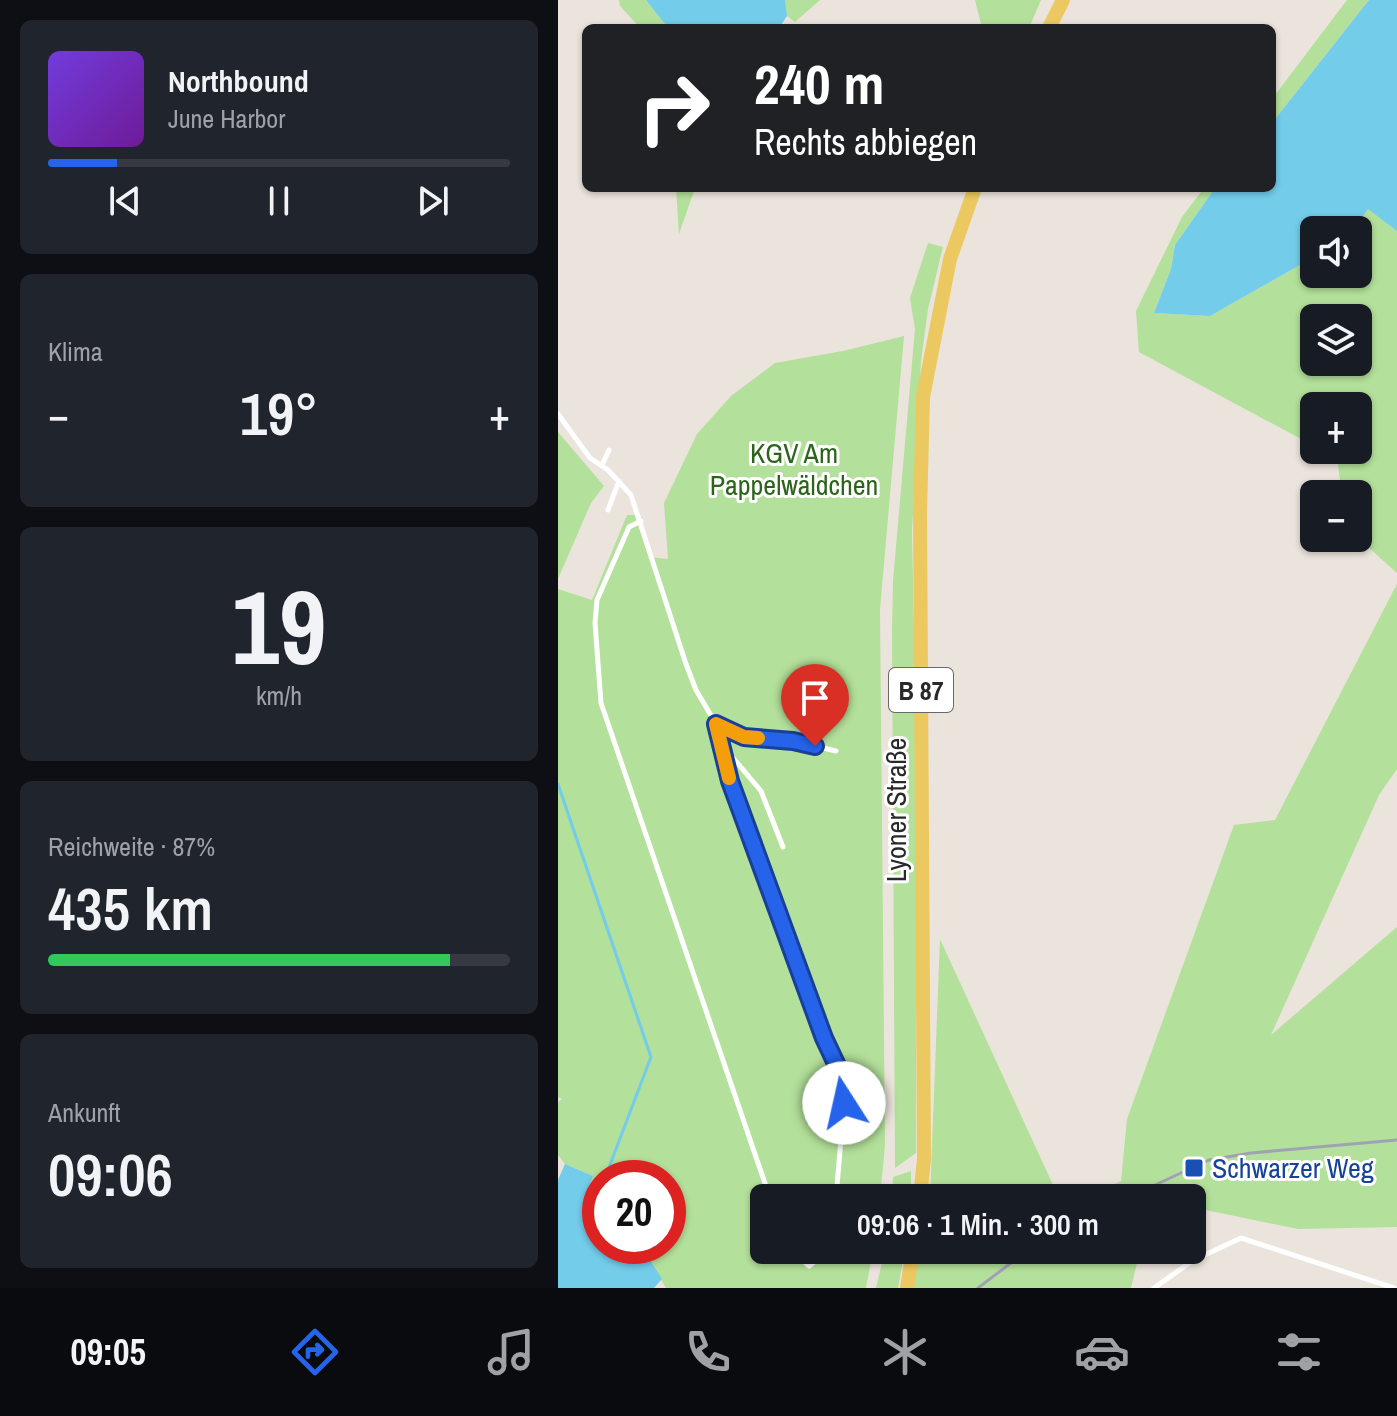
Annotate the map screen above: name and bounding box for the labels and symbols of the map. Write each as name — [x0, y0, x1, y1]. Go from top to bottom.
park label: KGV Am Pappelwäldchen — [710, 434, 878, 504]
pin — [781, 664, 849, 746]
road number: B 87 — [889, 668, 953, 712]
street label: Lyoner Straße — [877, 738, 915, 882]
position arrow — [802, 1061, 886, 1145]
place label: Schwarzer Weg — [1212, 1149, 1374, 1187]
marker: Schwarzer Weg — [1183, 1157, 1205, 1179]
speed limit sign: 20 — [582, 1160, 686, 1264]

